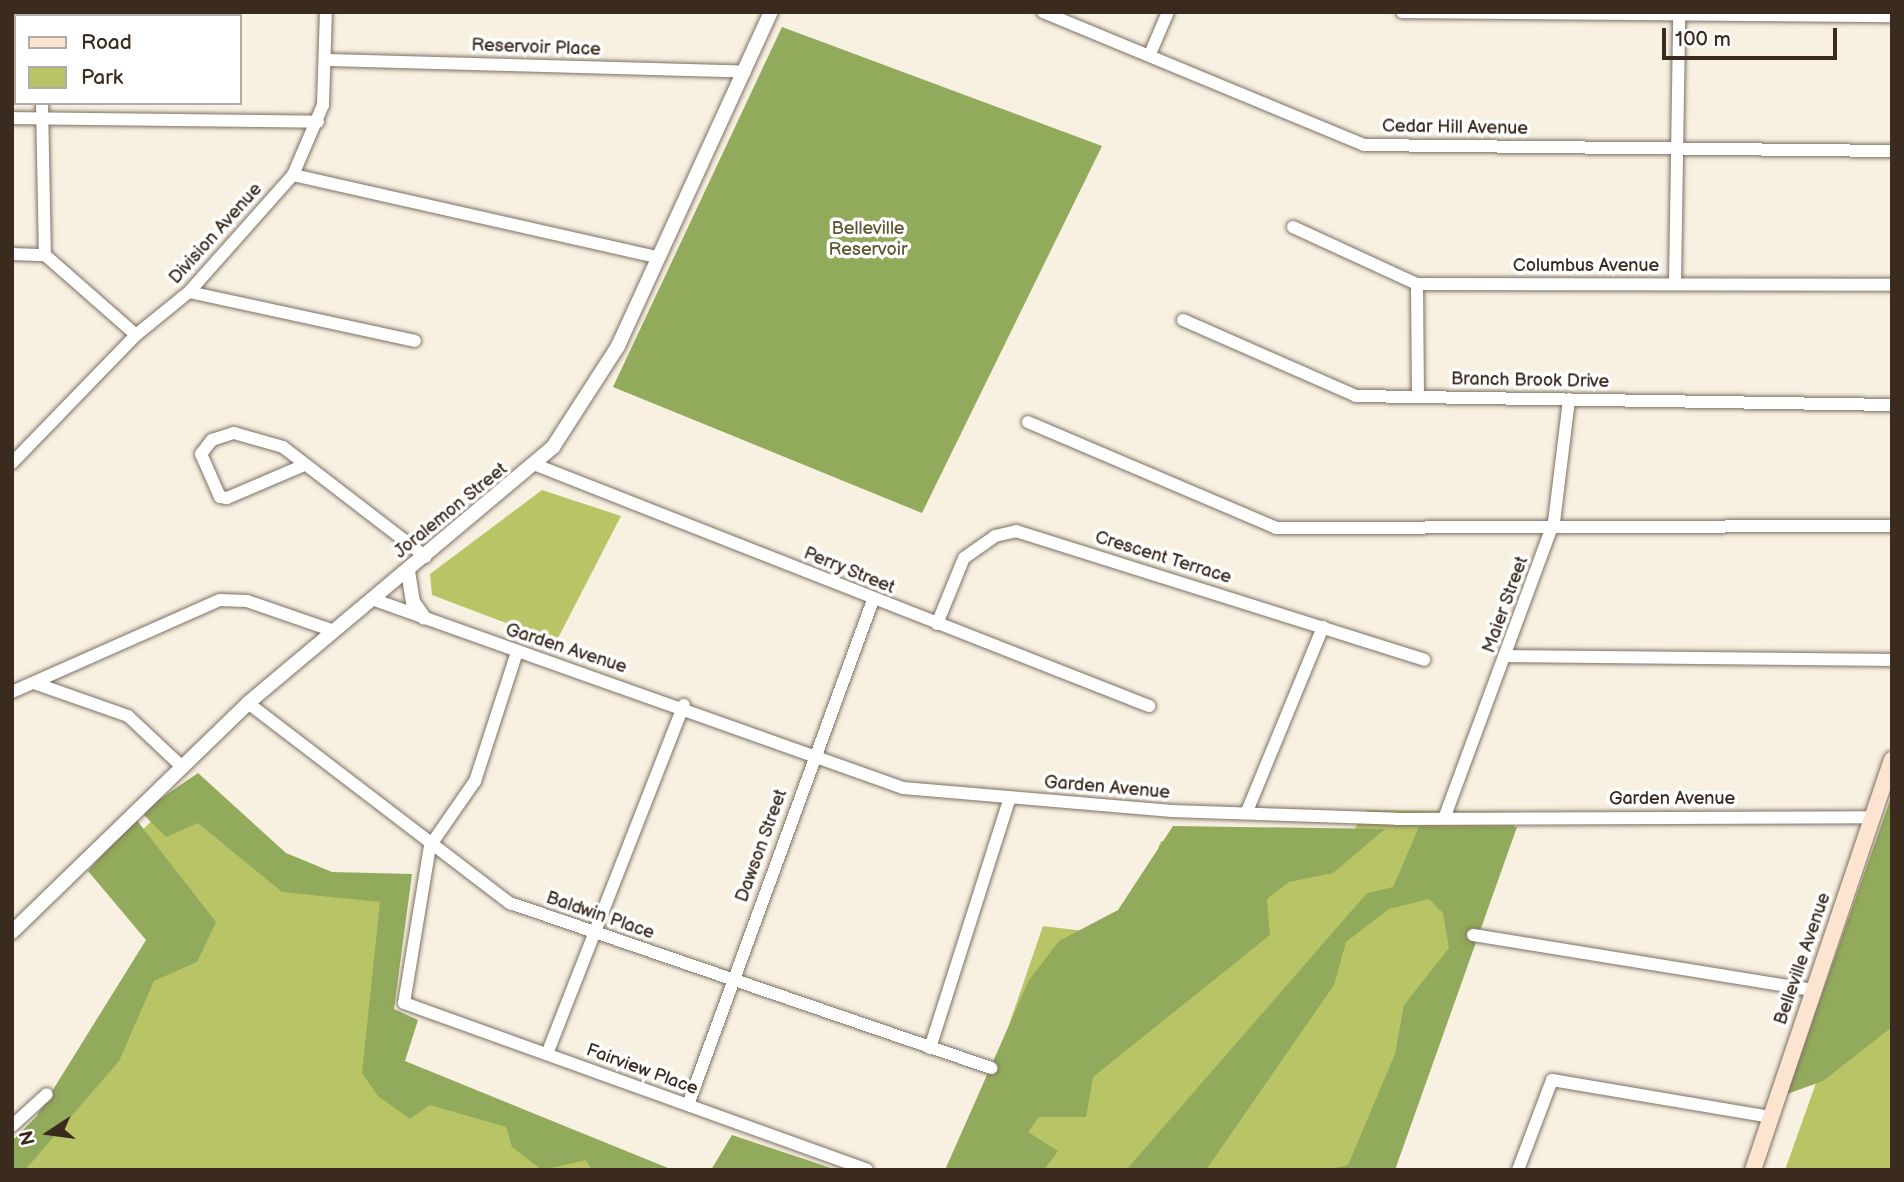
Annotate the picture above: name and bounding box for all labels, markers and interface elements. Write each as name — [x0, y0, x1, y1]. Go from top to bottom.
legend — [14, 14, 242, 105]
scale bar — [1666, 14, 1841, 58]
text: 100 m — [1675, 27, 1731, 52]
text: Road — [81, 30, 132, 55]
street label: Reservoir Place — [471, 35, 601, 61]
text: Park — [81, 65, 123, 90]
street label: Cedar Hill Avenue — [1382, 116, 1528, 140]
street label: Division Avenue — [165, 179, 267, 289]
park label: Belleville Reservoir — [829, 219, 907, 262]
street label: Columbus Avenue — [1513, 255, 1659, 277]
street label: Branch Brook Drive — [1451, 369, 1609, 393]
street label: Joralemon Street — [390, 459, 512, 563]
street label: Crescent Terrace — [1092, 527, 1234, 589]
street label: Perry Street — [800, 543, 898, 599]
street label: Maier Street — [1479, 554, 1533, 656]
street label: Garden Avenue — [503, 619, 629, 679]
street label: Garden Avenue — [1043, 772, 1171, 804]
street label: Dawson Street — [732, 787, 792, 905]
street label: Garden Avenue — [1609, 788, 1735, 810]
street label: Baldwin Place — [543, 887, 657, 945]
street label: Belleville Avenue — [1770, 890, 1836, 1028]
street label: Fairview Place — [583, 1040, 701, 1100]
north arrow — [14, 1098, 84, 1168]
text: N — [15, 1128, 41, 1147]

